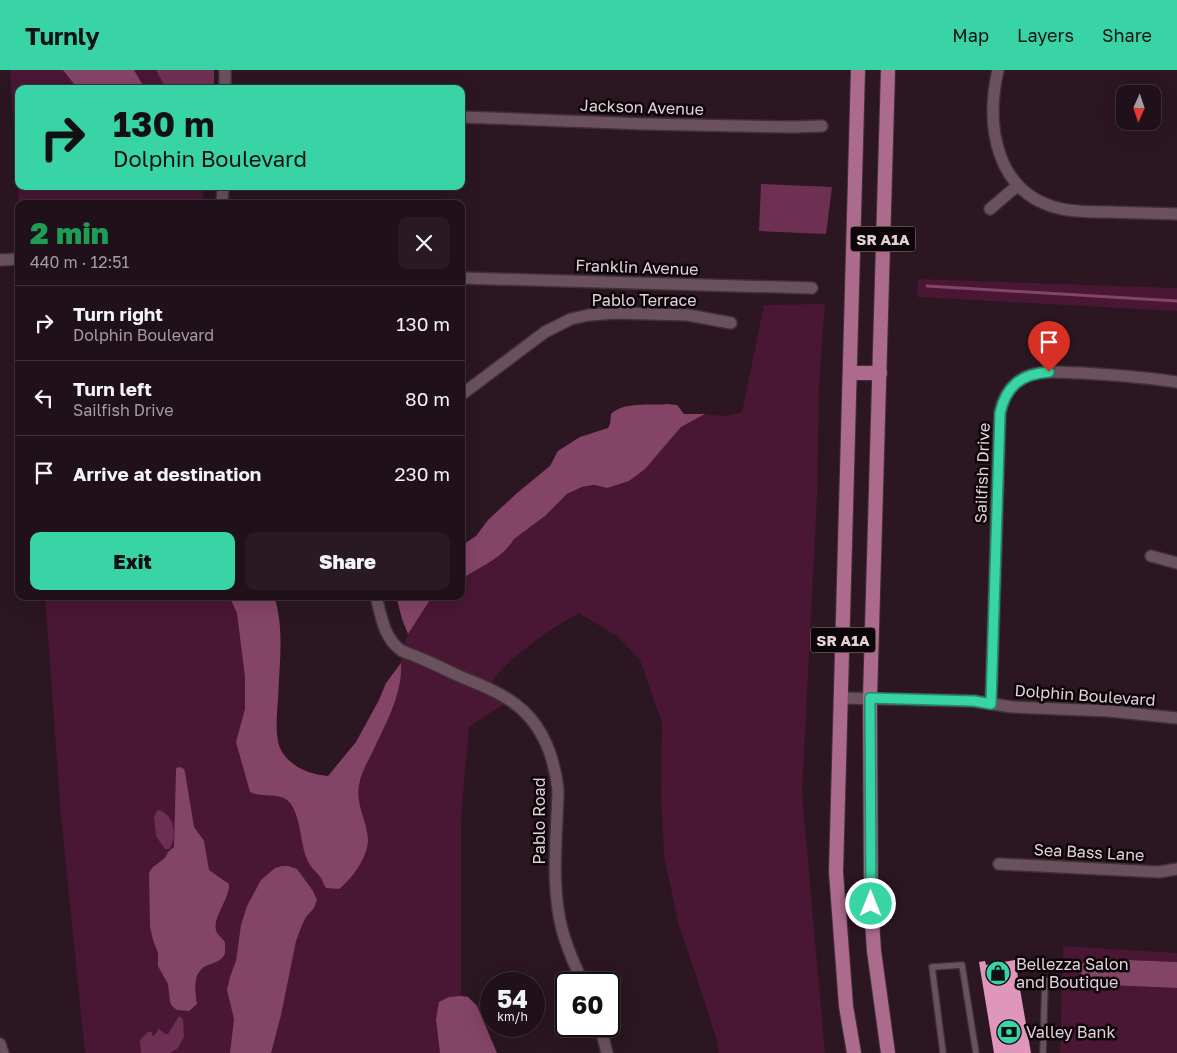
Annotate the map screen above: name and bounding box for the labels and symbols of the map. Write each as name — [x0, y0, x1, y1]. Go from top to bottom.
north arrow — [1116, 85, 1161, 130]
street label: Jackson Avenue — [580, 95, 704, 119]
road number: SR A1A — [850, 226, 916, 252]
street label: Franklin Avenue — [575, 255, 699, 279]
street label: Pablo Terrace — [592, 290, 696, 310]
pin — [1028, 321, 1070, 372]
street label: Sailfish Drive — [970, 422, 994, 524]
road number: SR A1A — [810, 628, 876, 652]
street label: Dolphin Boulevard — [1014, 680, 1156, 710]
street label: Pablo Road — [529, 778, 549, 864]
street label: Sea Bass Lane — [1033, 839, 1145, 865]
position arrow — [844, 877, 896, 929]
place label: Bellezza Salon and Boutique — [1016, 954, 1129, 992]
shop icon: Bellezza Salon and Boutique — [985, 960, 1011, 986]
speed limit sign: 60 — [555, 972, 620, 1037]
bank icon: Valley Bank — [996, 1019, 1022, 1045]
place label: Valley Bank — [1026, 1022, 1115, 1042]

